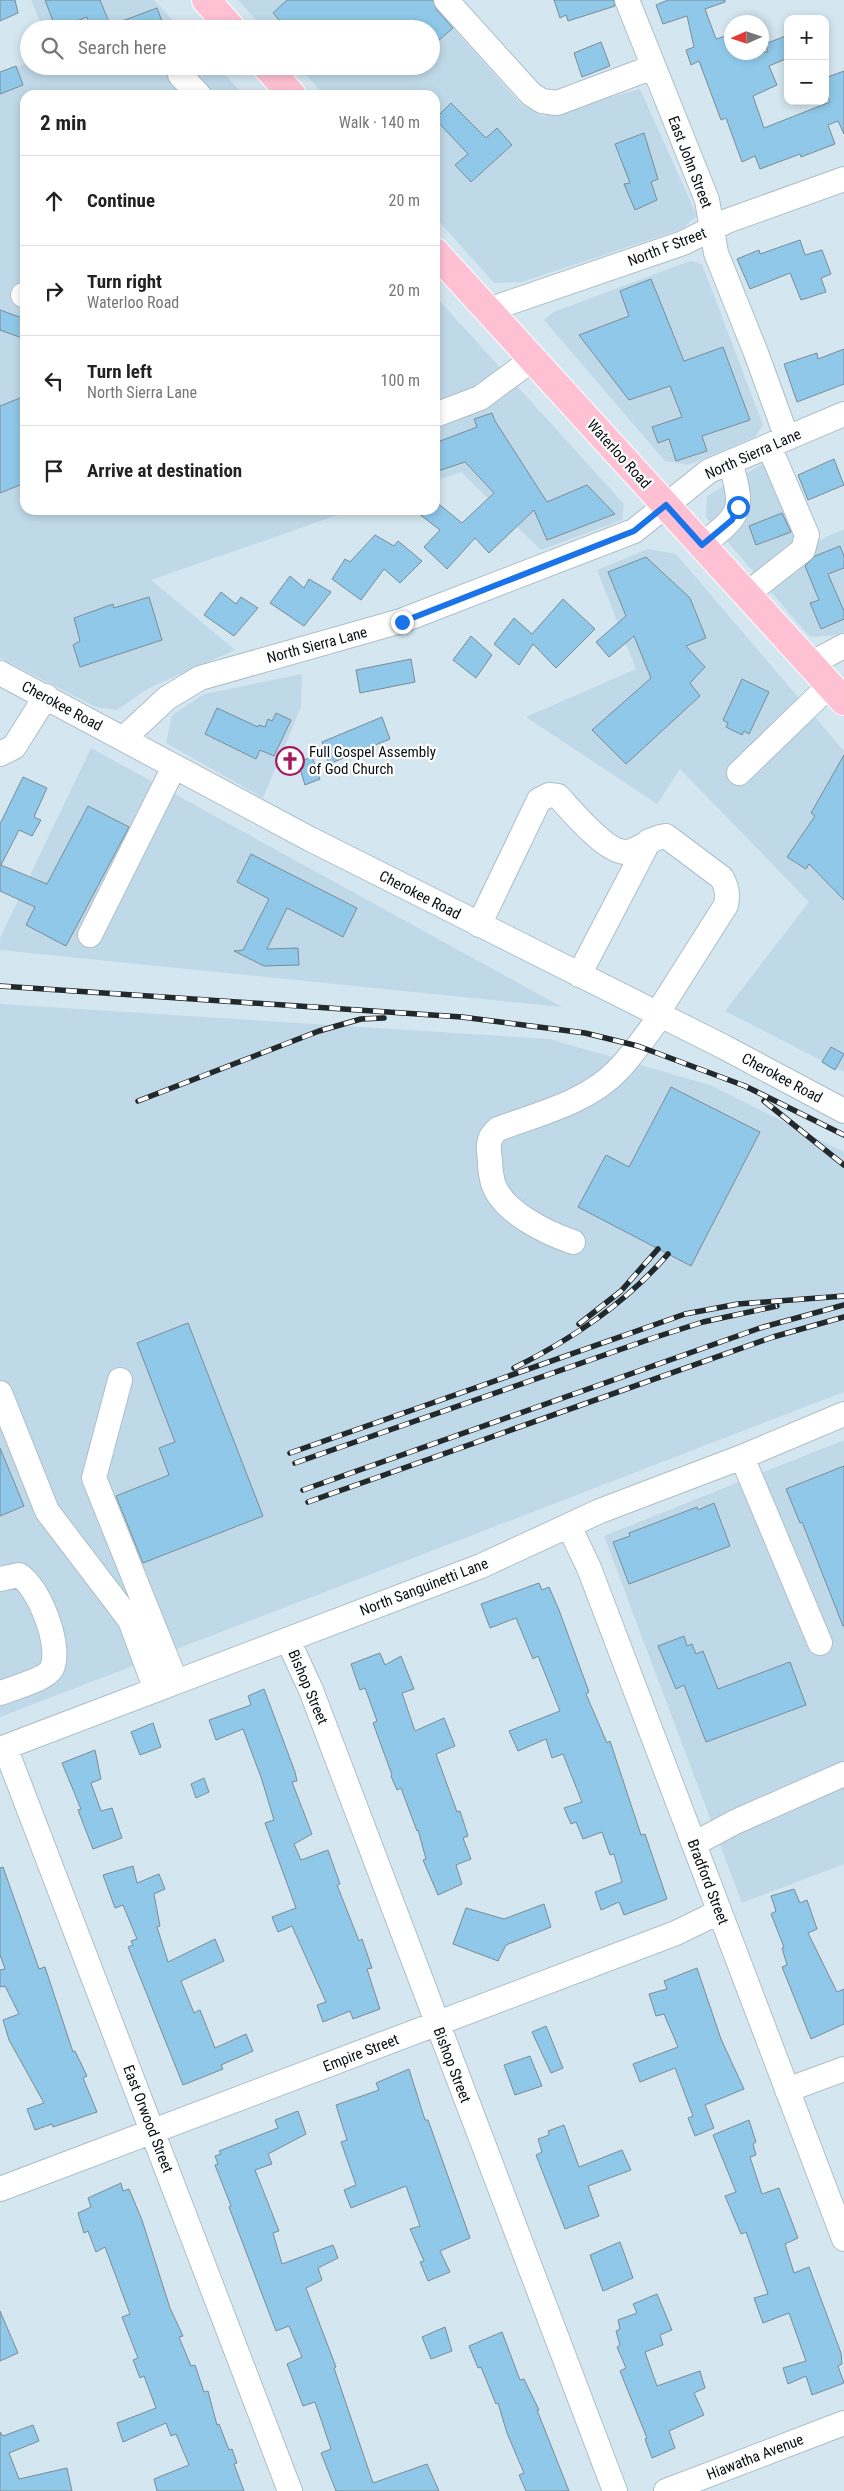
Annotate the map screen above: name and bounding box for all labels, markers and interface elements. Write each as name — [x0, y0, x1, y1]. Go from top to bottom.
north arrow — [724, 15, 769, 60]
map controls — [784, 15, 829, 105]
button: + — [784, 15, 829, 60]
search box — [20, 20, 440, 75]
icon: search — [38, 34, 66, 62]
text: Search here — [78, 36, 166, 59]
button: − — [784, 60, 829, 105]
text: 2 min — [40, 111, 87, 135]
text: Walk · 140 m — [339, 113, 420, 132]
street label: East John Street — [664, 113, 716, 211]
icon: ahead — [40, 187, 68, 215]
text: Continue — [87, 189, 155, 212]
text: 20 m — [388, 191, 420, 210]
street label: North F Street — [625, 224, 709, 270]
text: Turn right — [87, 270, 162, 293]
icon: right — [40, 277, 68, 305]
text: 20 m — [388, 281, 420, 300]
text: Waterloo Road — [87, 293, 179, 312]
text: Turn left — [87, 360, 152, 383]
icon: left — [40, 367, 68, 395]
text: 100 m — [381, 371, 420, 390]
text: North Sierra Lane — [87, 383, 197, 402]
street label: Waterloo Road — [583, 416, 655, 492]
street label: North Sierra Lane — [702, 425, 804, 483]
icon: arrive — [40, 457, 68, 485]
text: Arrive at destination — [87, 459, 242, 482]
route start — [727, 496, 750, 519]
route end — [391, 611, 414, 634]
street label: North Sierra Lane — [265, 623, 369, 667]
street label: Cherokee Road — [18, 677, 106, 735]
place label: Full Gospel Assembly of God Church — [309, 743, 436, 778]
church icon: Full Gospel Assembly of God Church — [275, 746, 305, 776]
street label: Cherokee Road — [376, 867, 464, 923]
street label: Cherokee Road — [738, 1049, 826, 1107]
street label: North Sanguinetti Lane — [357, 1554, 491, 1620]
street label: Bishop Street — [284, 1647, 332, 1727]
street label: Bradford Street — [683, 1837, 733, 1927]
street label: Bishop Street — [429, 2025, 475, 2105]
street label: Empire Street — [321, 2030, 401, 2076]
street label: East Orwood Street — [119, 2063, 177, 2175]
street label: Hiawatha Avenue — [704, 2430, 806, 2484]

